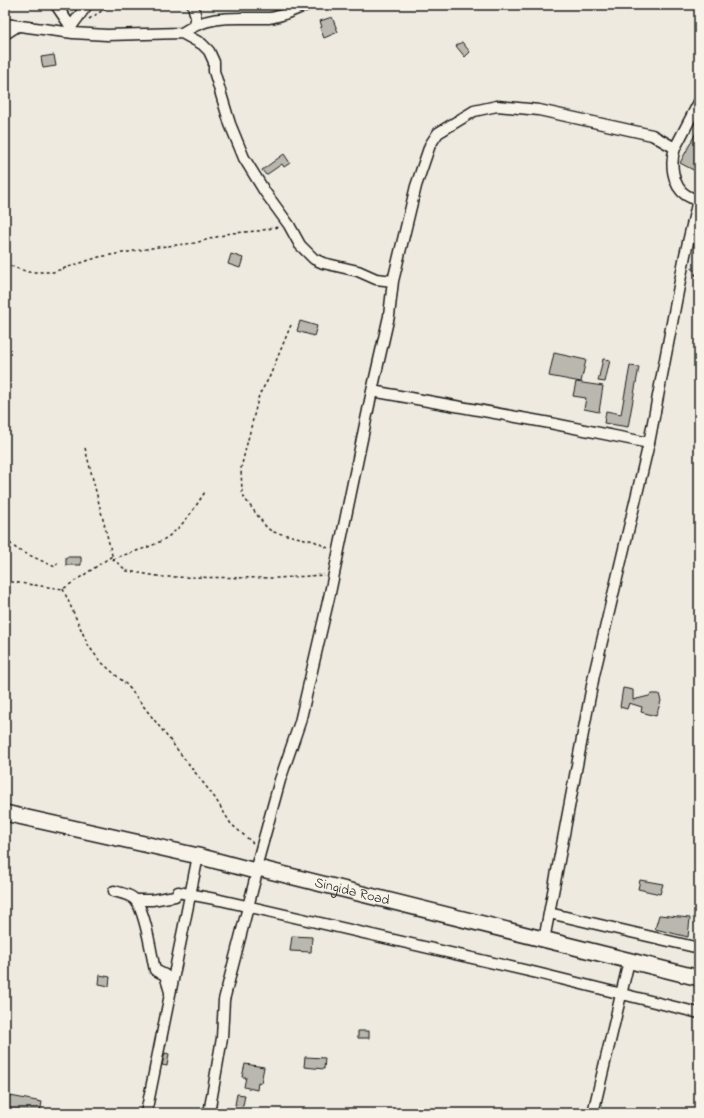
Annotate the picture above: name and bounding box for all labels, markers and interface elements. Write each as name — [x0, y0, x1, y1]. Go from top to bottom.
street label: Singida Road — [312, 872, 392, 911]

